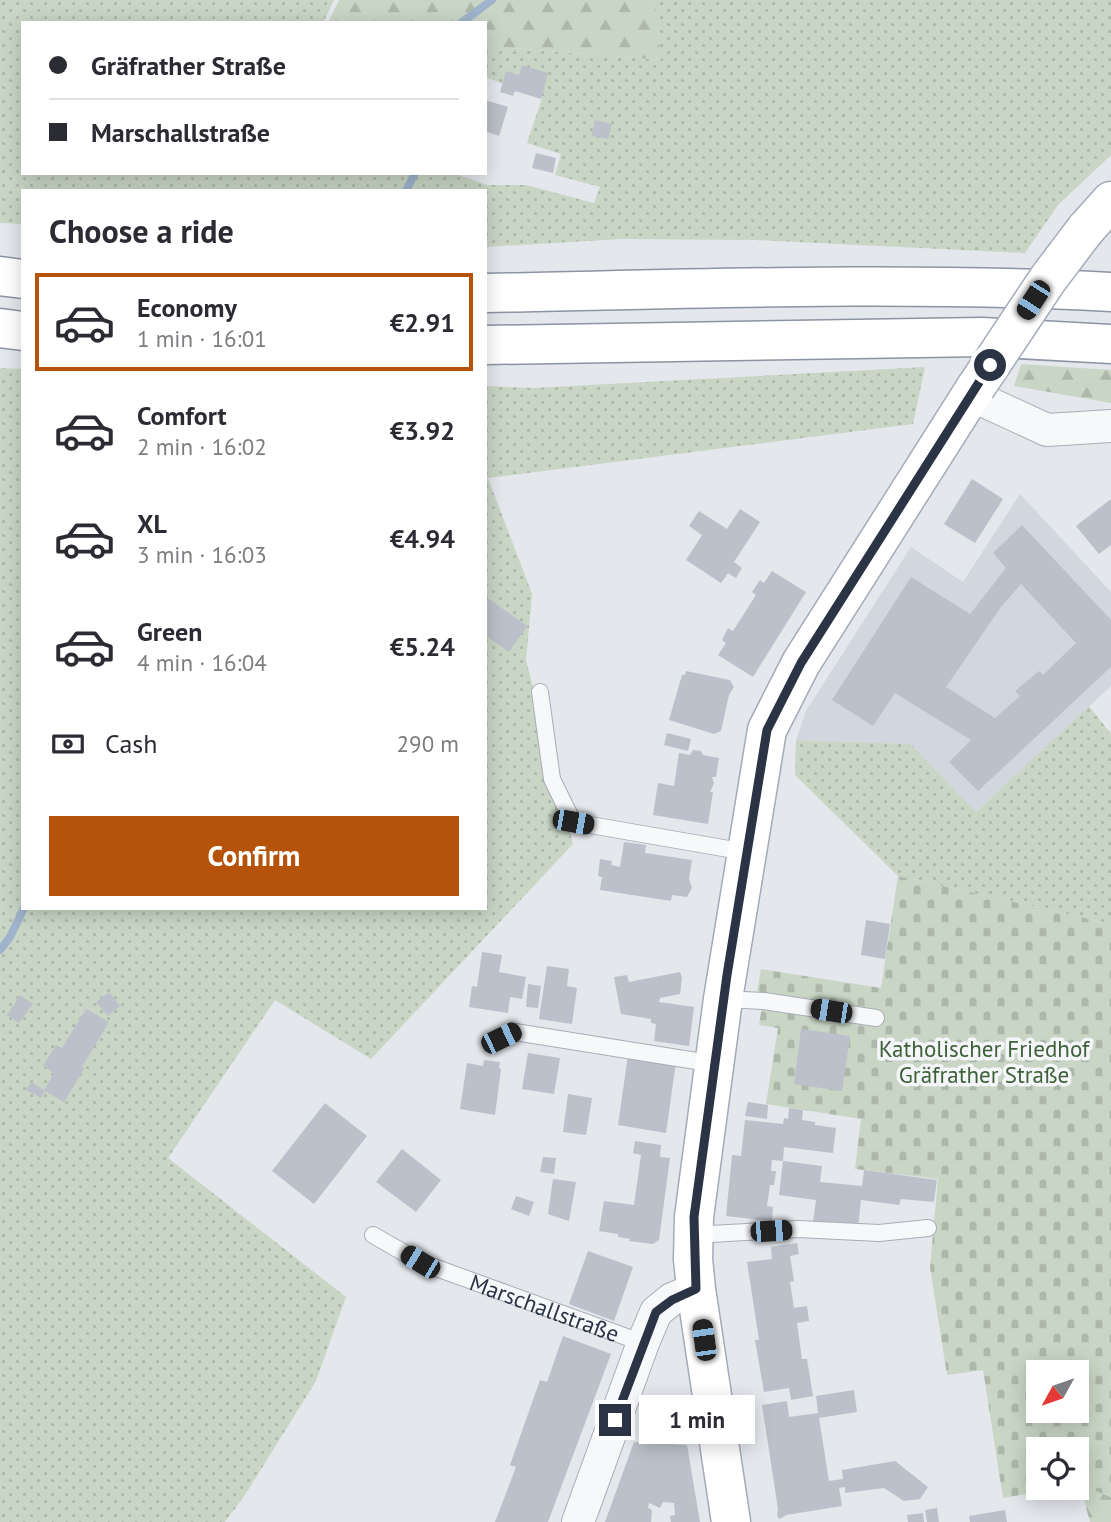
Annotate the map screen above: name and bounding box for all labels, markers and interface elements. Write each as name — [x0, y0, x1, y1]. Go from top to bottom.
text: Gräfrather Straße — [91, 49, 286, 82]
text: Marschallstraße — [91, 116, 270, 149]
text: Choose a ride — [49, 210, 234, 252]
car — [1013, 277, 1054, 323]
icon: car — [53, 291, 116, 354]
text: Economy — [137, 291, 237, 324]
text: €2.91 — [390, 306, 455, 339]
text: 1 min · 16:01 — [137, 324, 267, 353]
route start — [974, 349, 1006, 381]
icon: car — [53, 399, 116, 462]
text: Comfort — [137, 399, 227, 432]
text: €3.92 — [390, 414, 455, 447]
text: 2 min · 16:02 — [137, 432, 267, 461]
icon: car — [53, 507, 116, 570]
text: XL — [137, 507, 167, 540]
text: €4.94 — [390, 522, 455, 555]
text: 3 min · 16:03 — [137, 540, 267, 569]
icon: car — [53, 615, 116, 678]
text: Green — [137, 615, 202, 648]
text: €5.24 — [390, 630, 455, 663]
text: 4 min · 16:04 — [137, 648, 267, 677]
icon: cash — [49, 725, 87, 763]
text: Cash — [105, 727, 157, 760]
text: 290 m — [397, 729, 459, 758]
car — [551, 808, 596, 836]
button: Confirm — [49, 816, 459, 896]
car — [809, 997, 854, 1025]
car — [478, 1019, 525, 1057]
park label: Katholischer Friedhof Gräfrather Straße — [879, 1034, 1091, 1089]
car — [750, 1219, 793, 1243]
car — [397, 1242, 444, 1282]
street label: Marschallstraße — [466, 1267, 624, 1348]
car — [691, 1318, 718, 1362]
north arrow — [1026, 1360, 1088, 1423]
map controls — [1026, 1360, 1089, 1500]
callout: 1 min — [640, 1396, 755, 1444]
route end — [599, 1404, 631, 1436]
text: 1 min — [669, 1405, 725, 1434]
button: locate — [1026, 1437, 1089, 1500]

